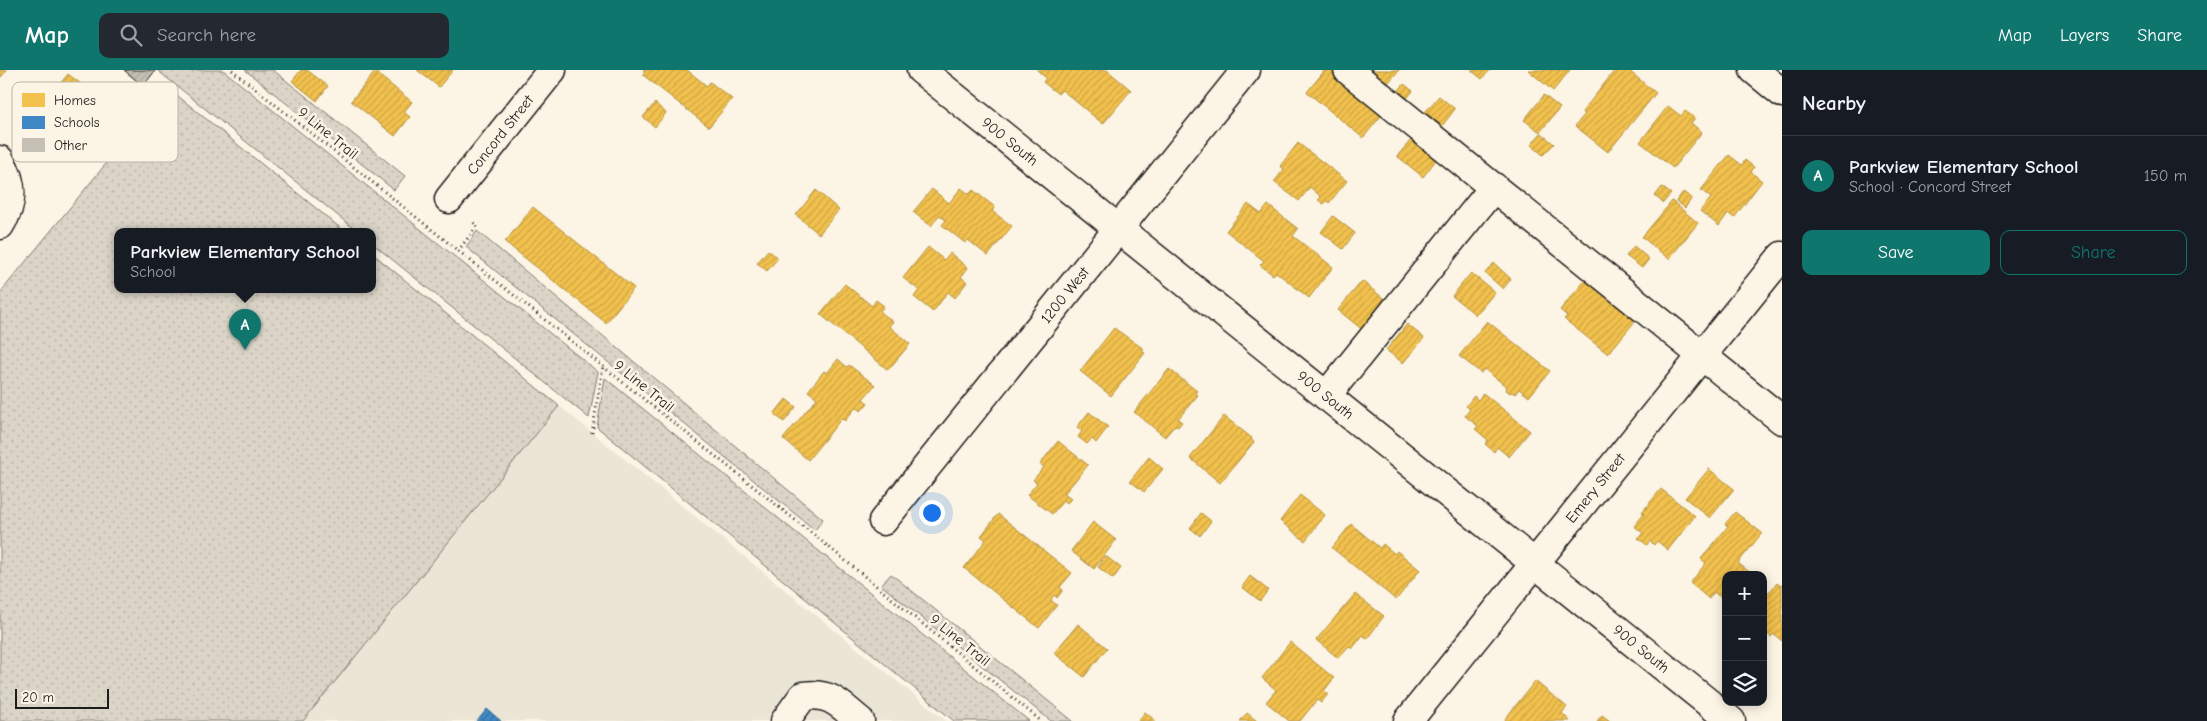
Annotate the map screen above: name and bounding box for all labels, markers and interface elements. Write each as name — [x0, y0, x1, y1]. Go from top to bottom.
search box — [99, 13, 449, 58]
text: Map — [25, 21, 69, 49]
icon: search — [117, 21, 145, 49]
text: Search here — [157, 24, 256, 46]
text: Map — [1998, 25, 2032, 46]
text: Layers — [2060, 25, 2109, 46]
text: Share — [2137, 25, 2182, 46]
legend — [12, 82, 178, 162]
street label: Concord Street — [463, 91, 538, 178]
text: Nearby — [1802, 91, 1866, 115]
text: Homes — [54, 92, 96, 109]
street label: 9 Line Trail — [294, 103, 362, 163]
street label: 900 South — [978, 113, 1042, 170]
text: Schools — [54, 114, 100, 131]
text: Other — [54, 137, 88, 154]
text: Parkview Elementary School — [1849, 156, 2079, 178]
text: A — [1814, 167, 1822, 185]
text: 150 m — [2144, 167, 2187, 185]
text: School · Concord Street — [1849, 178, 2011, 196]
popup — [114, 228, 376, 293]
button: Save — [1802, 230, 1990, 275]
button: Share — [2000, 230, 2187, 275]
text: Parkview Elementary School — [130, 241, 360, 263]
text: School — [130, 263, 176, 281]
street label: 1200 West — [1037, 263, 1093, 327]
pin: A — [229, 309, 261, 350]
street label: 9 Line Trail — [610, 356, 678, 416]
street label: 900 South — [1294, 367, 1357, 423]
street label: Emery Street — [1562, 449, 1629, 526]
your location — [919, 500, 945, 526]
map controls — [1722, 571, 1767, 706]
button: + — [1722, 571, 1767, 616]
street label: 9 Line Trail — [926, 610, 994, 670]
button: − — [1722, 616, 1767, 661]
street label: 900 South — [1609, 621, 1673, 677]
button: layers — [1722, 661, 1767, 706]
scale bar — [15, 686, 109, 709]
text: 20 m — [22, 689, 54, 706]

